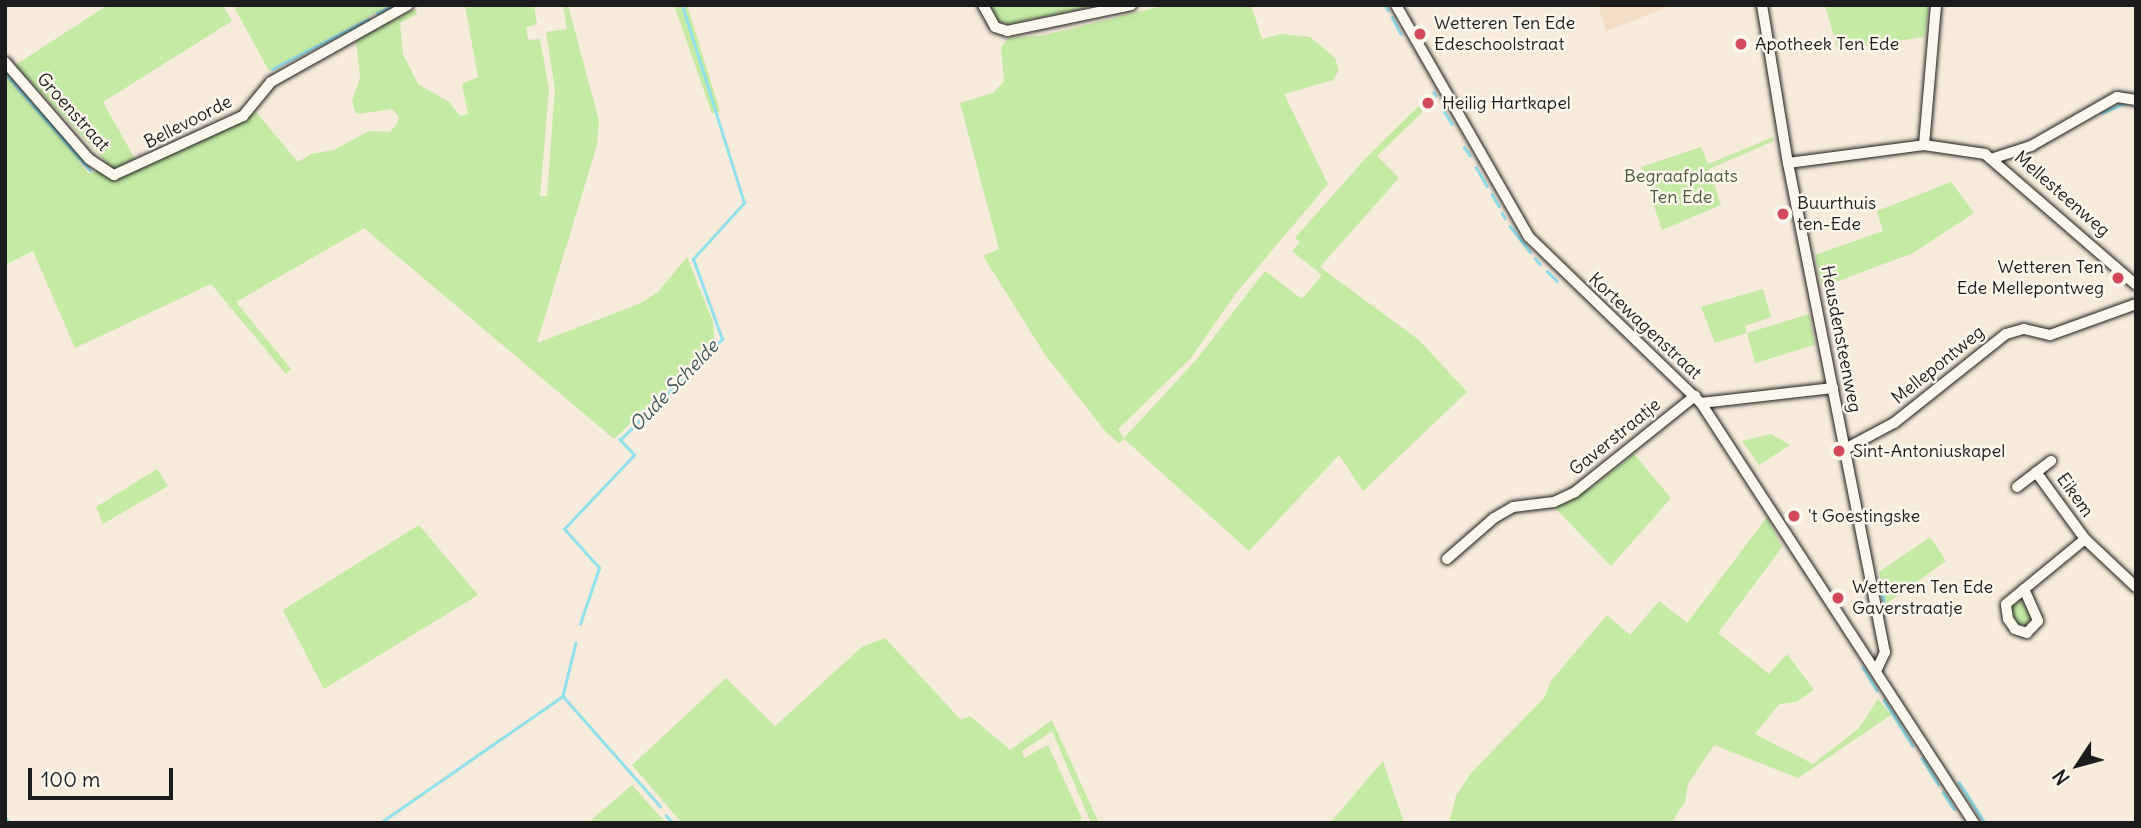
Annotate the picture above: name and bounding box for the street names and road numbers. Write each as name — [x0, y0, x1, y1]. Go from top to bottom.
street label: Groenstraat — [32, 68, 114, 156]
street label: Bellevoorde — [141, 91, 235, 153]
street label: Mellesteenweg — [2010, 147, 2114, 241]
street label: Heusdensteenweg — [1816, 264, 1866, 414]
street label: Kortewagenstraat — [1584, 268, 1706, 384]
street label: Mellepontweg — [1887, 321, 1989, 409]
street label: Gaverstraatje — [1565, 394, 1665, 480]
street label: Eikem — [2052, 469, 2098, 521]

